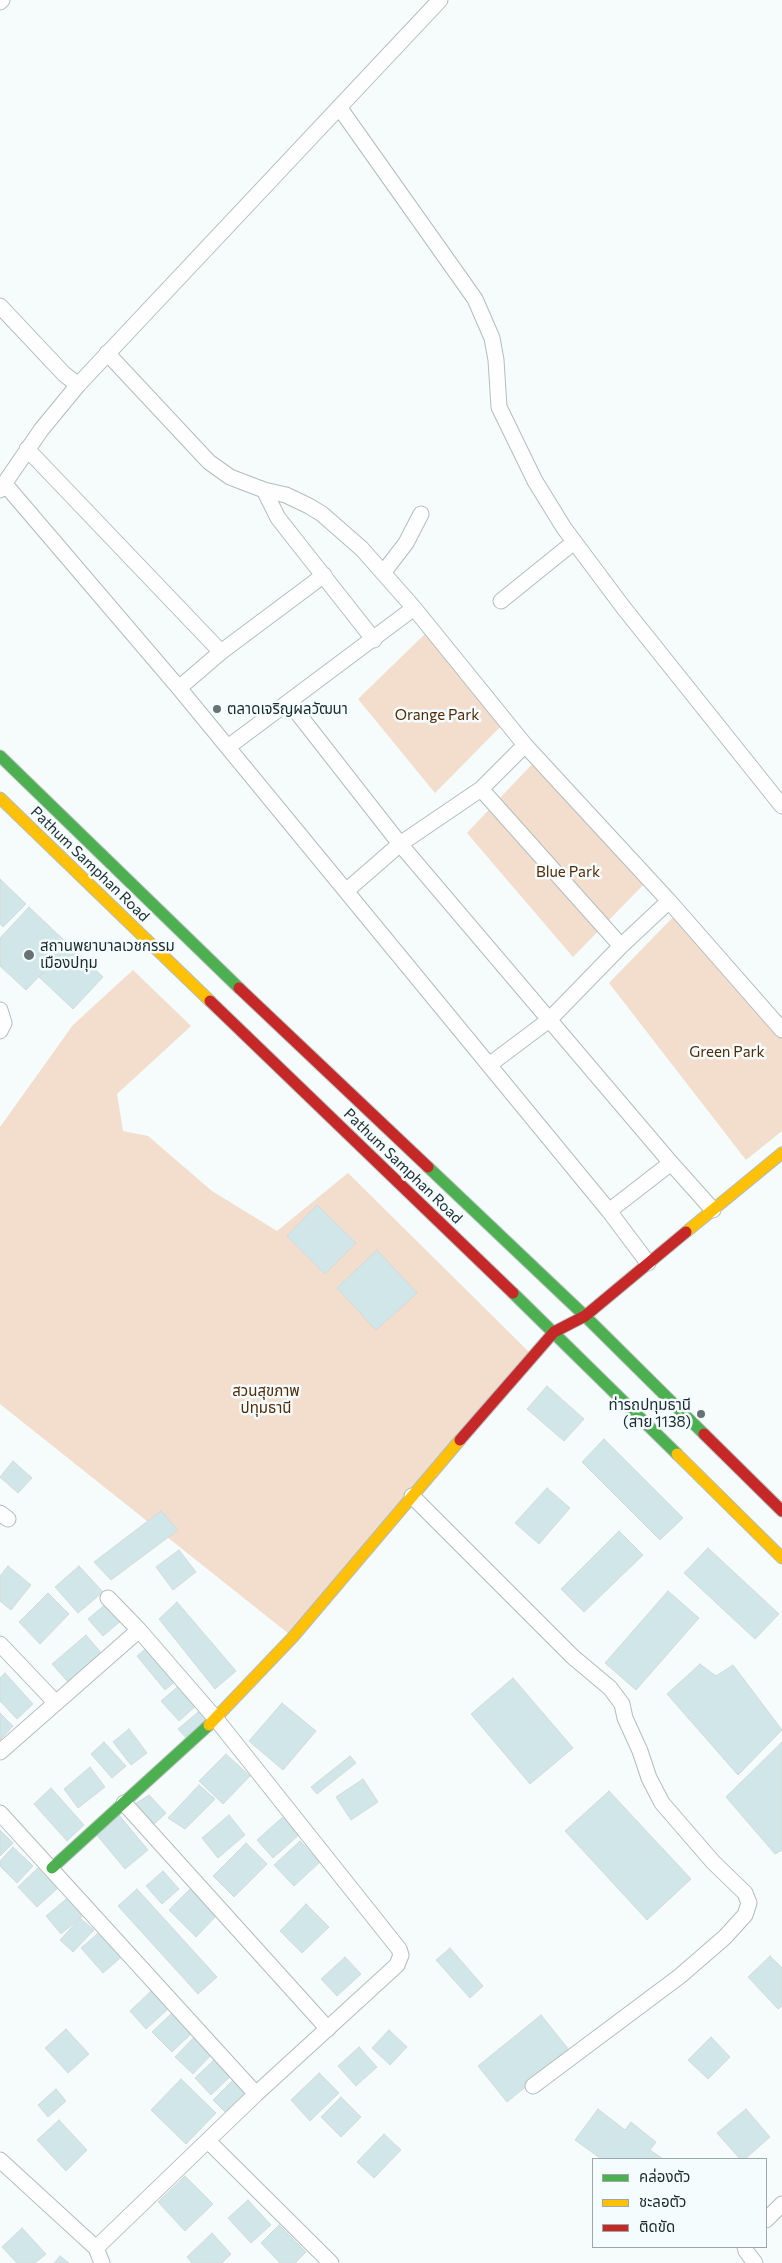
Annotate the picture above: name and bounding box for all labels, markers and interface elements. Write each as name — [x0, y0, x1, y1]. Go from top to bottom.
place label: ตลาดเจริญผลวัฒนา — [227, 700, 348, 718]
marker: ตลาดเจริญผลวัฒนา — [211, 703, 223, 715]
park label: Orange Park — [395, 706, 479, 724]
street label: Pathum Samphan Road — [27, 803, 153, 925]
park label: Blue Park — [536, 863, 600, 881]
place label: สถานพยาบาลเวชกรรม เมืองปทุม — [40, 937, 175, 972]
marker: สถานพยาบาลเวชกรรม เมืองปทุม — [22, 948, 36, 962]
park label: Green Park — [689, 1043, 765, 1061]
street label: Pathum Samphan Road — [340, 1105, 466, 1227]
park label: สวนสุขภาพ ปทุมธานี — [232, 1382, 300, 1417]
place label: ท่ารถปทุมธานี (สาย 1138) — [609, 1396, 691, 1431]
marker: ท่ารถปทุมธานี (สาย 1138) — [695, 1408, 707, 1420]
legend — [592, 2158, 767, 2248]
text: คล่องตัว — [639, 2167, 690, 2185]
text: ชะลอตัว — [639, 2192, 686, 2210]
text: ติดขัด — [639, 2217, 675, 2235]

